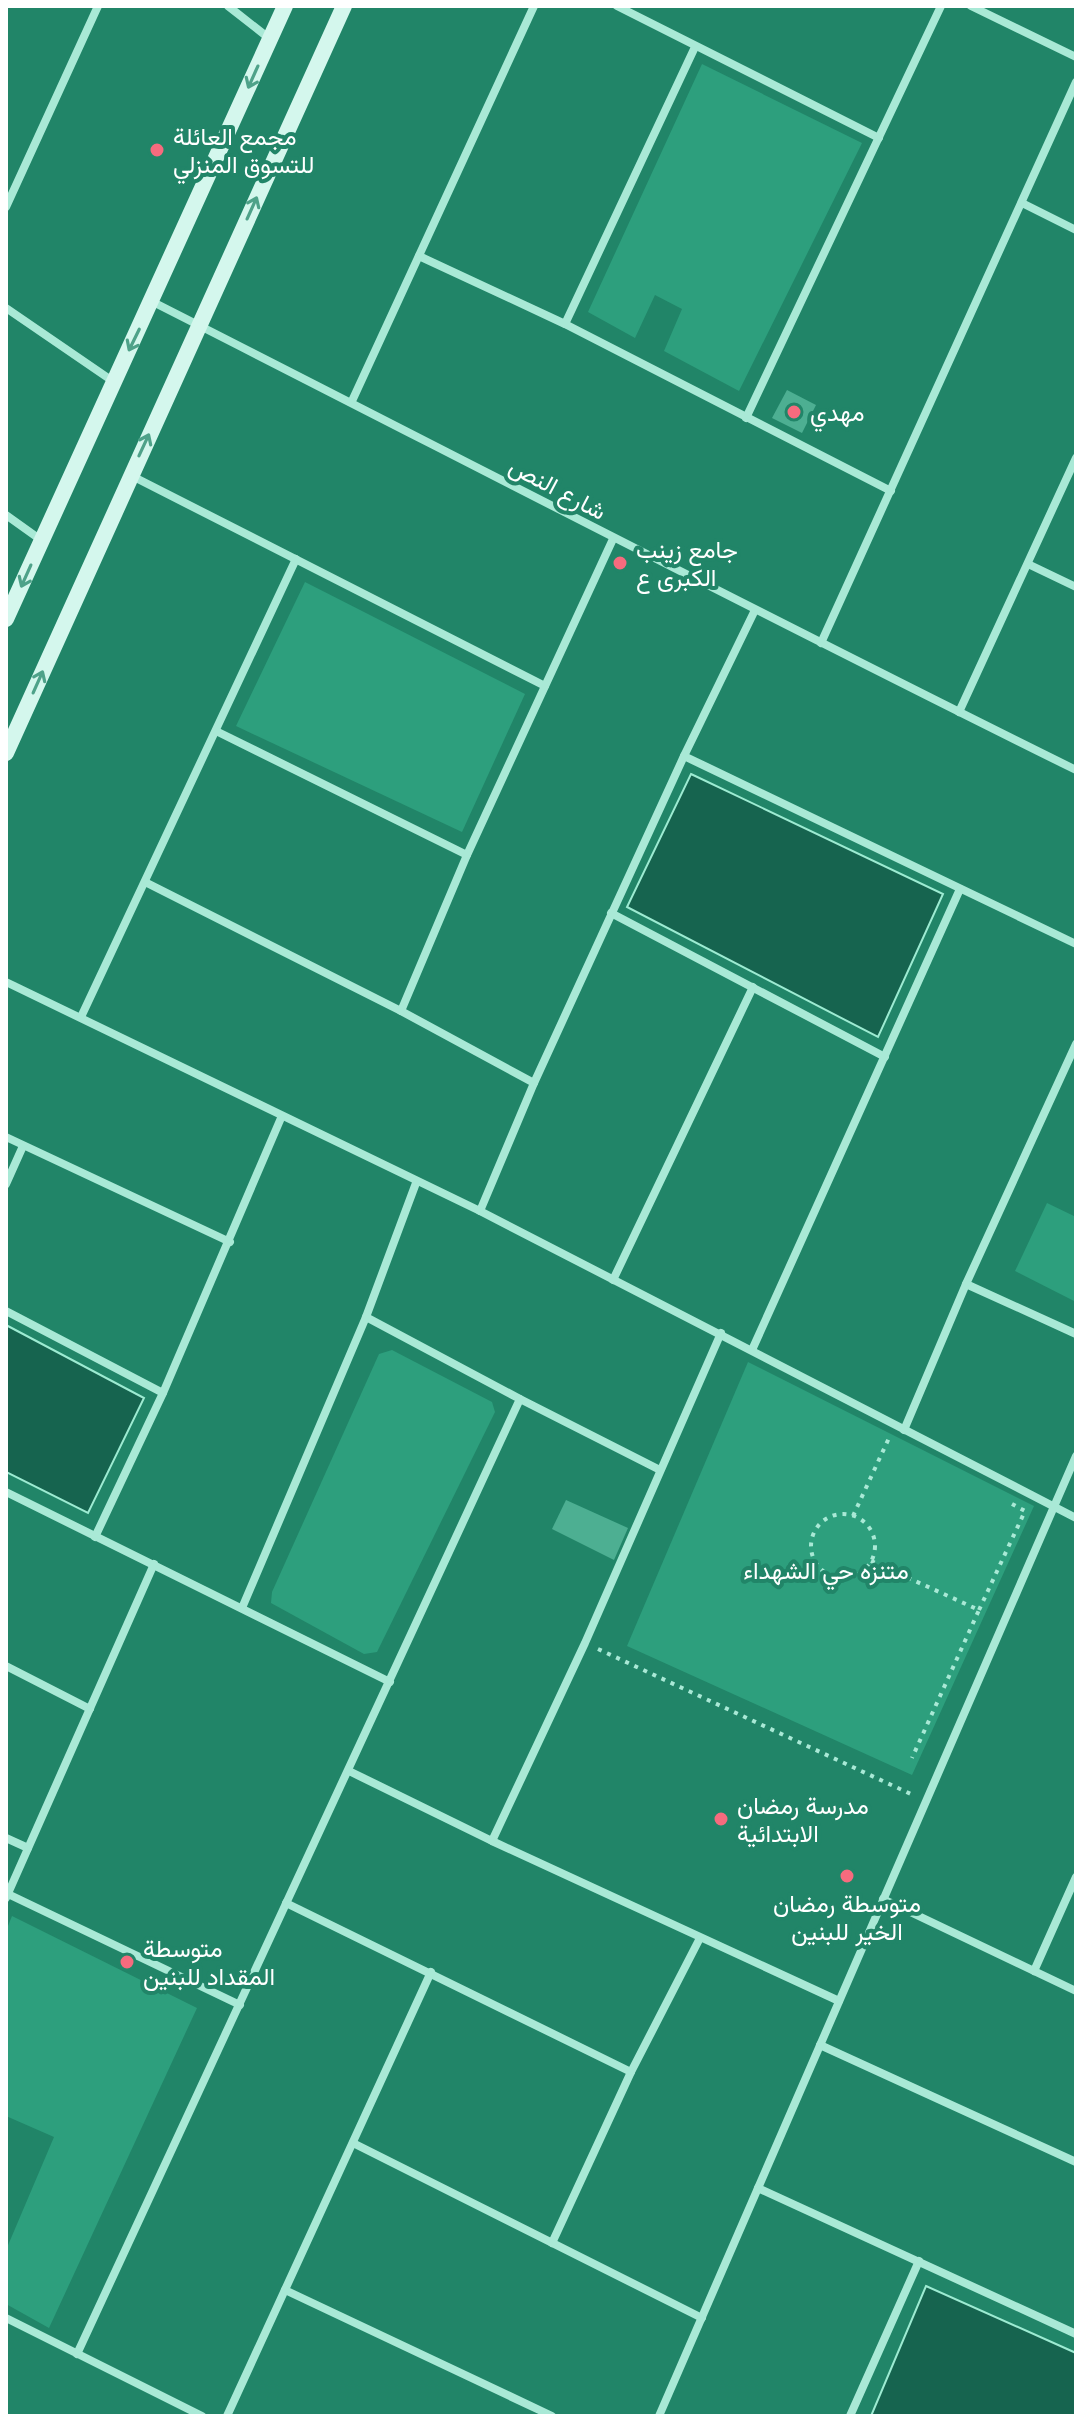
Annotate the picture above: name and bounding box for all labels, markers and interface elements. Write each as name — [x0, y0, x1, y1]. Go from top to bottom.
one-way arrow — [245, 65, 260, 89]
place label: مجمع العائلة للتسوق المنزلي — [173, 121, 314, 184]
marker: مجمع العائلة للتسوق المنزلي — [148, 141, 166, 159]
one-way arrow — [245, 196, 260, 220]
one-way arrow — [126, 327, 141, 351]
place label: مهدي — [810, 397, 864, 432]
marker: مهدي — [785, 403, 803, 421]
one-way arrow — [138, 433, 153, 457]
street label: شارع النص — [503, 450, 612, 528]
place label: جامع زينب الكبرى ع — [636, 534, 738, 594]
marker: جامع زينب الكبرى ع — [611, 554, 629, 572]
one-way arrow — [17, 563, 32, 588]
one-way arrow — [31, 670, 46, 694]
park label: متنزه حي الشهداء — [743, 1555, 909, 1590]
place label: مدرسة رمضان الابتدائية — [737, 1790, 869, 1848]
marker: مدرسة رمضان الابتدائية — [712, 1810, 730, 1828]
marker: متوسطة رمضان الخير للبنين — [838, 1867, 856, 1885]
place label: متوسطة رمضان الخير للبنين — [773, 1888, 921, 1947]
place label: متوسطة المقداد للبنين — [143, 1933, 275, 1991]
marker: متوسطة المقداد للبنين — [118, 1953, 136, 1971]

